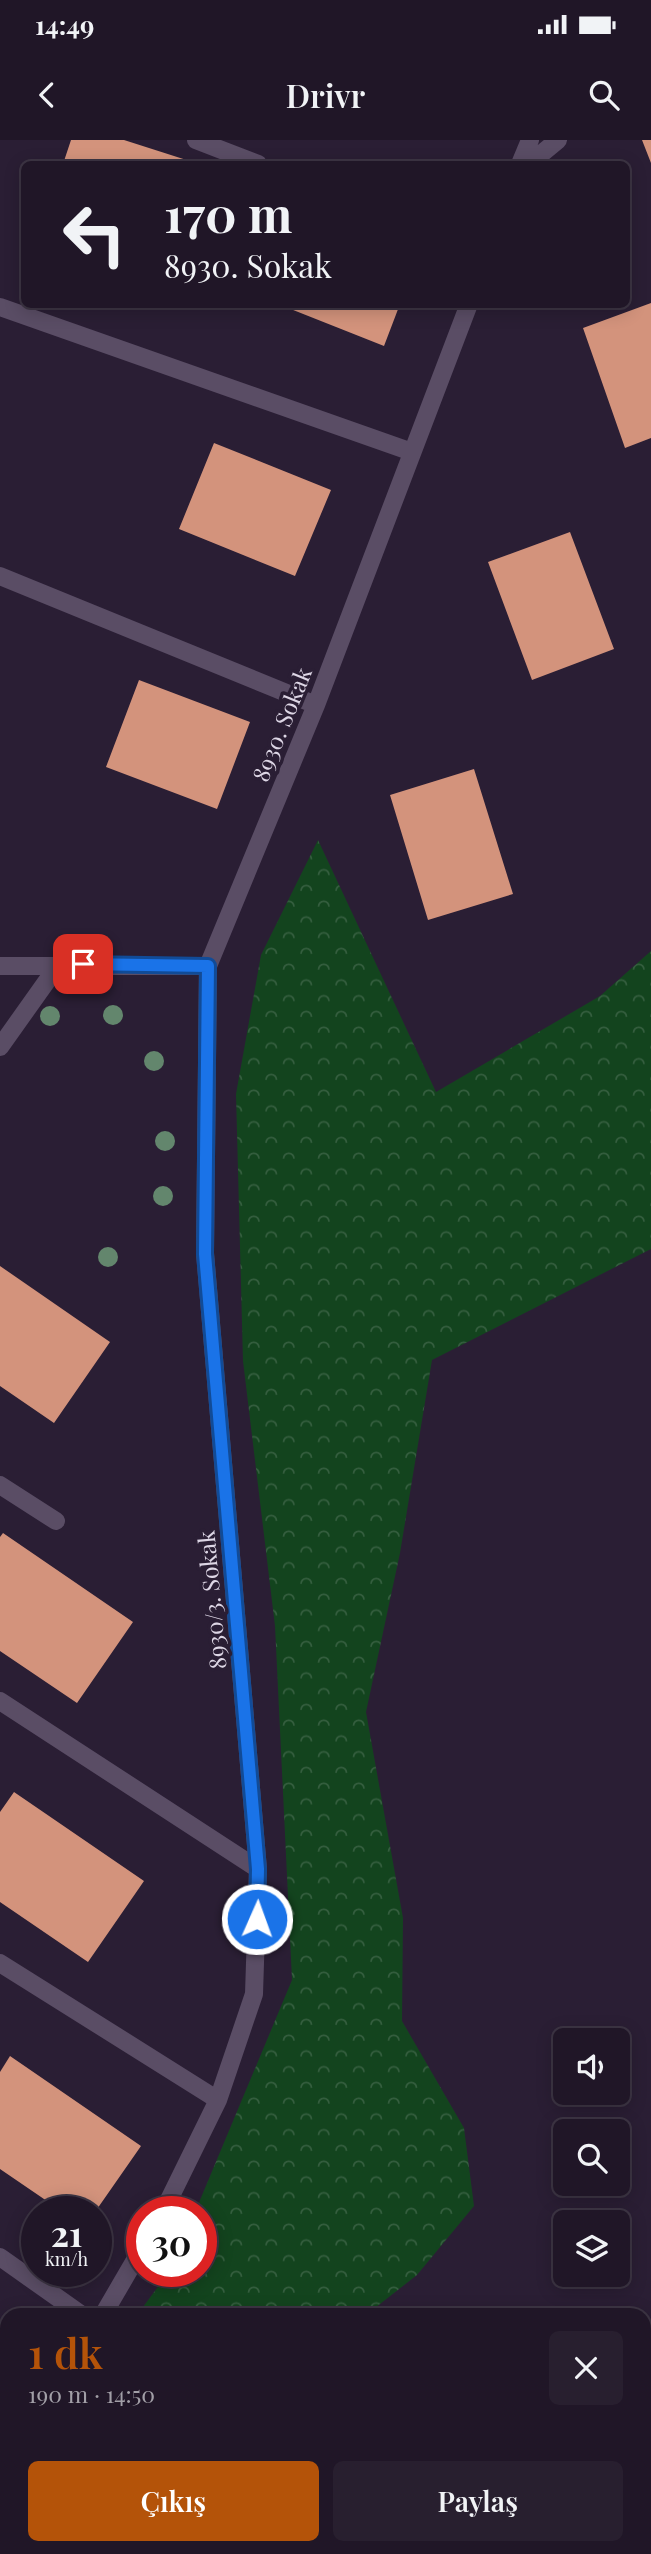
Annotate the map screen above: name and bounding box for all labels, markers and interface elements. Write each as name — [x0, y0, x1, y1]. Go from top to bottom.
text: 14:49 — [35, 7, 94, 42]
text: Drivr — [286, 73, 365, 116]
icon: back — [28, 76, 66, 114]
icon: search — [585, 76, 623, 114]
text: 170 m — [164, 180, 292, 245]
icon: left — [49, 189, 140, 280]
text: 8930. Sokak — [164, 243, 332, 286]
street label: 8930. Sokak — [244, 662, 318, 786]
pin — [53, 934, 113, 994]
icon: arrive — [64, 945, 102, 983]
street label: 8930/3. Sokak — [189, 1529, 233, 1671]
position arrow — [220, 1882, 294, 1956]
map controls — [553, 2028, 630, 2287]
button: sound — [553, 2028, 630, 2105]
button: search — [553, 2119, 630, 2196]
speed limit sign: 30 — [126, 2196, 217, 2287]
text: 21 — [51, 2209, 82, 2256]
button: layers — [553, 2210, 630, 2287]
text: km/h — [45, 2247, 88, 2271]
text: 1 dk — [28, 2324, 103, 2380]
button: close — [549, 2331, 623, 2405]
text: 190 m · 14:50 — [28, 2378, 155, 2409]
button: Çıkış — [28, 2461, 319, 2541]
button: Paylaş — [333, 2461, 623, 2541]

